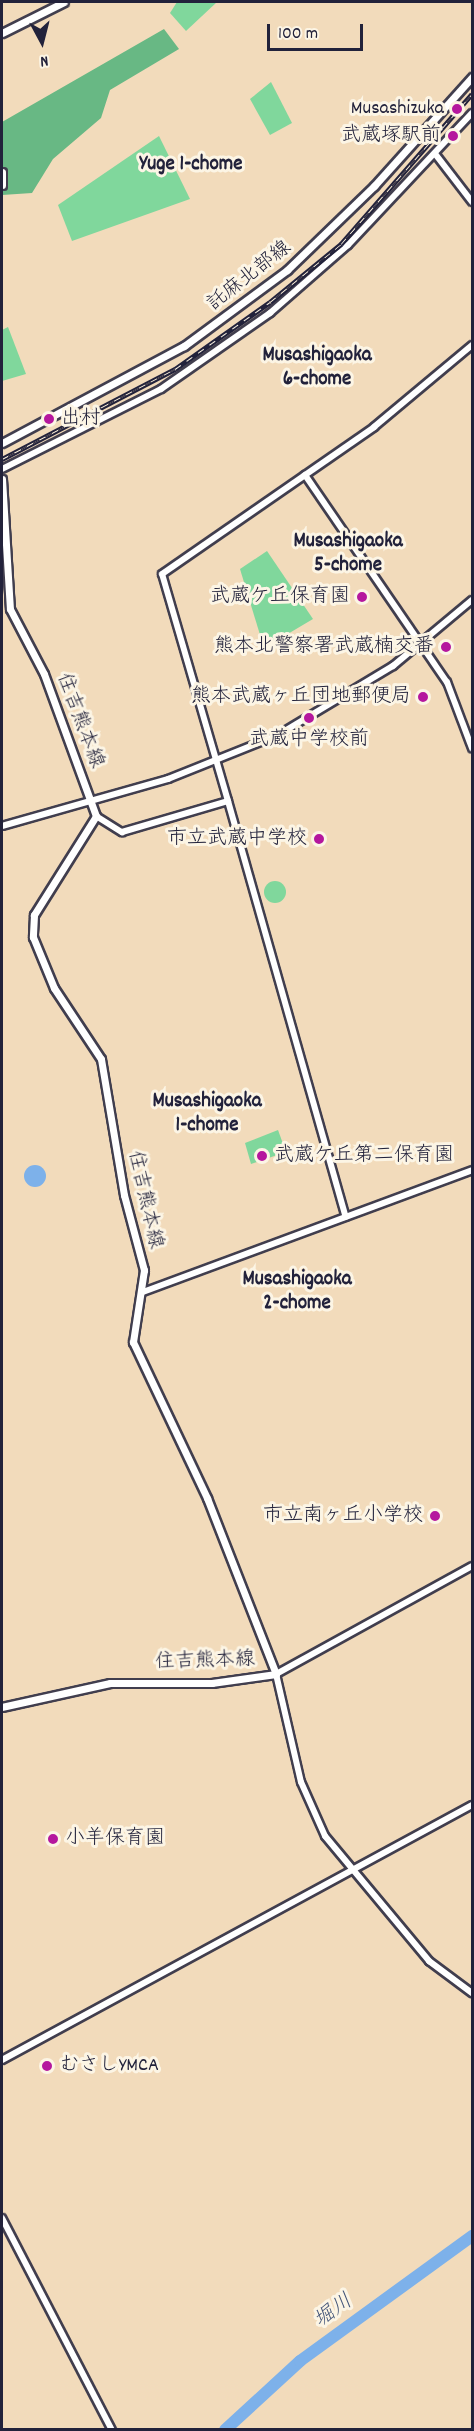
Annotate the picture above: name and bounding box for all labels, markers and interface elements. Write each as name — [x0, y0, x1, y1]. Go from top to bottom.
north arrow — [12, 12, 72, 72]
scale bar — [270, 12, 366, 50]
text: 100 m — [278, 22, 318, 47]
text: N — [39, 48, 50, 72]
place label: Musashizuka — [351, 97, 444, 121]
marker: Musashizuka — [448, 100, 466, 118]
place label: 武蔵塚駅前 — [341, 124, 441, 148]
marker: 武蔵塚駅前 — [446, 129, 460, 143]
district label: Yuge 1-chome — [140, 152, 242, 178]
street label: 託麻北部線 — [203, 237, 297, 317]
district label: Musashigaoka 6-chome — [262, 343, 372, 393]
place label: 出村 — [61, 407, 101, 431]
marker: 出村 — [42, 412, 56, 426]
district label: Musashigaoka 5-chome — [293, 529, 403, 579]
place label: 武蔵ケ丘保育園 — [210, 585, 350, 609]
marker: 武蔵ケ丘保育園 — [355, 590, 369, 604]
place label: 熊本北警察署武蔵楠交番 — [214, 635, 434, 659]
marker: 熊本北警察署武蔵楠交番 — [439, 640, 453, 654]
street label: 住吉熊本線 — [50, 670, 108, 772]
place label: 熊本武蔵ヶ丘団地郵便局 — [191, 685, 411, 709]
marker: 熊本武蔵ヶ丘団地郵便局 — [416, 690, 430, 704]
marker: 武蔵中学校前 — [302, 711, 316, 725]
place label: 武蔵中学校前 — [249, 728, 369, 752]
place label: 市立武蔵中学校 — [167, 827, 307, 851]
marker: 市立武蔵中学校 — [312, 832, 326, 846]
district label: Musashigaoka 1-chome — [152, 1089, 262, 1139]
place label: 武蔵ケ丘第二保育園 — [274, 1144, 454, 1168]
street label: 住吉熊本線 — [121, 1149, 167, 1251]
marker: 武蔵ケ丘第二保育園 — [255, 1149, 269, 1163]
district label: Musashigaoka 2-chome — [242, 1267, 352, 1317]
place label: 市立南ヶ丘小学校 — [263, 1504, 423, 1528]
marker: 市立南ヶ丘小学校 — [428, 1509, 442, 1523]
street label: 住吉熊本線 — [155, 1648, 255, 1676]
place label: 小羊保育園 — [65, 1827, 165, 1851]
marker: 小羊保育園 — [46, 1832, 60, 1846]
place label: むさしYMCA — [59, 2054, 159, 2078]
marker: むさしYMCA — [40, 2059, 54, 2073]
water label: 堀川 — [310, 2289, 358, 2335]

